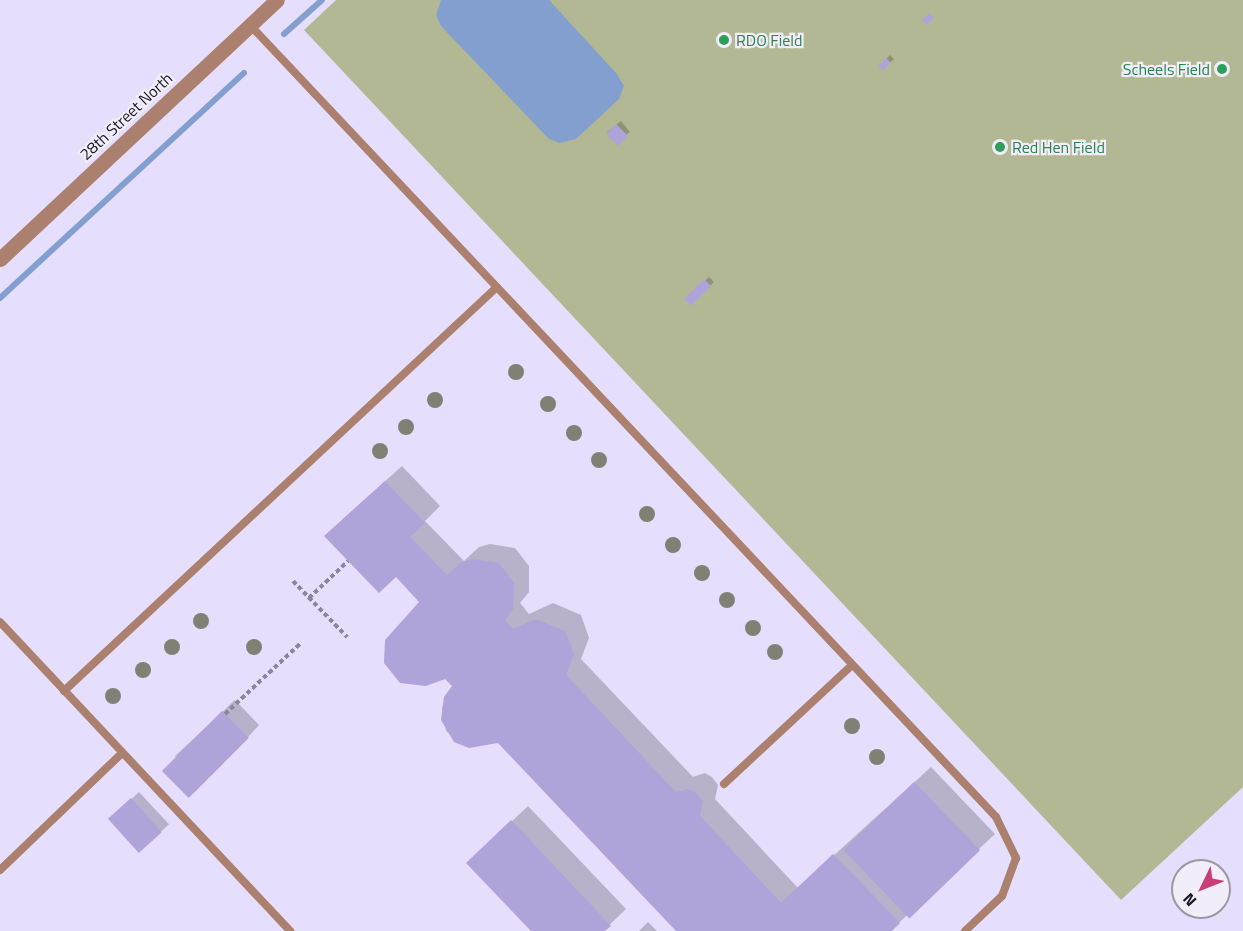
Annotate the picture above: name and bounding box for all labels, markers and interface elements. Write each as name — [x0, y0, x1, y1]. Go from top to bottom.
place label: RDO Field — [736, 30, 802, 50]
marker: RDO Field — [717, 33, 731, 47]
place label: Scheels Field — [1123, 59, 1210, 79]
marker: Scheels Field — [1215, 62, 1229, 76]
street label: 28th Street North — [76, 68, 176, 164]
place label: Red Hen Field — [1012, 137, 1105, 157]
marker: Red Hen Field — [993, 140, 1007, 154]
north arrow — [1171, 859, 1231, 919]
text: N — [1177, 888, 1202, 912]

